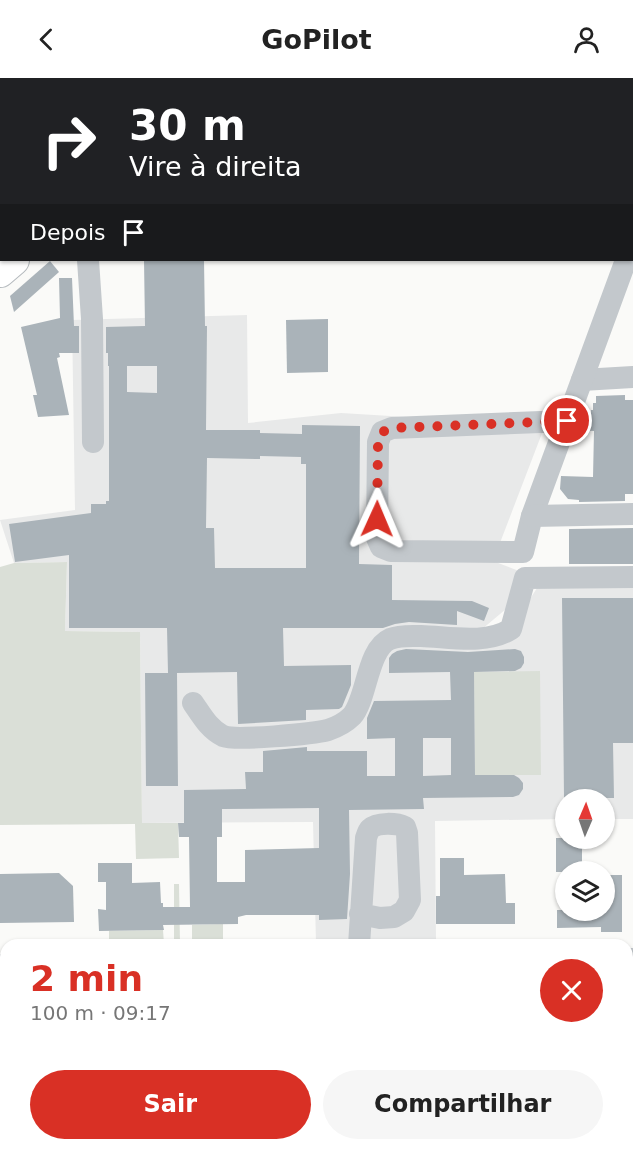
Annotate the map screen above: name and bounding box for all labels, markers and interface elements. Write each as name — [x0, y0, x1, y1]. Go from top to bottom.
icon: back — [30, 23, 63, 56]
icon: person — [570, 23, 603, 56]
text: GoPilot — [261, 24, 372, 55]
text: 30 m — [129, 101, 246, 150]
icon: right — [30, 102, 108, 180]
text: Vire à direita — [129, 151, 302, 182]
icon: arrive — [117, 216, 150, 249]
text: Depois — [30, 220, 105, 245]
pin — [541, 395, 592, 446]
icon: arrive — [550, 404, 583, 437]
position arrow — [345, 487, 409, 551]
north arrow — [555, 789, 615, 849]
map controls — [555, 789, 615, 921]
button: layers — [555, 861, 615, 921]
text: 2 min — [30, 958, 143, 999]
button: close — [540, 959, 603, 1022]
text: 100 m · 09:17 — [30, 1001, 171, 1025]
button: Sair — [30, 1070, 311, 1139]
button: Compartilhar — [323, 1070, 603, 1139]

